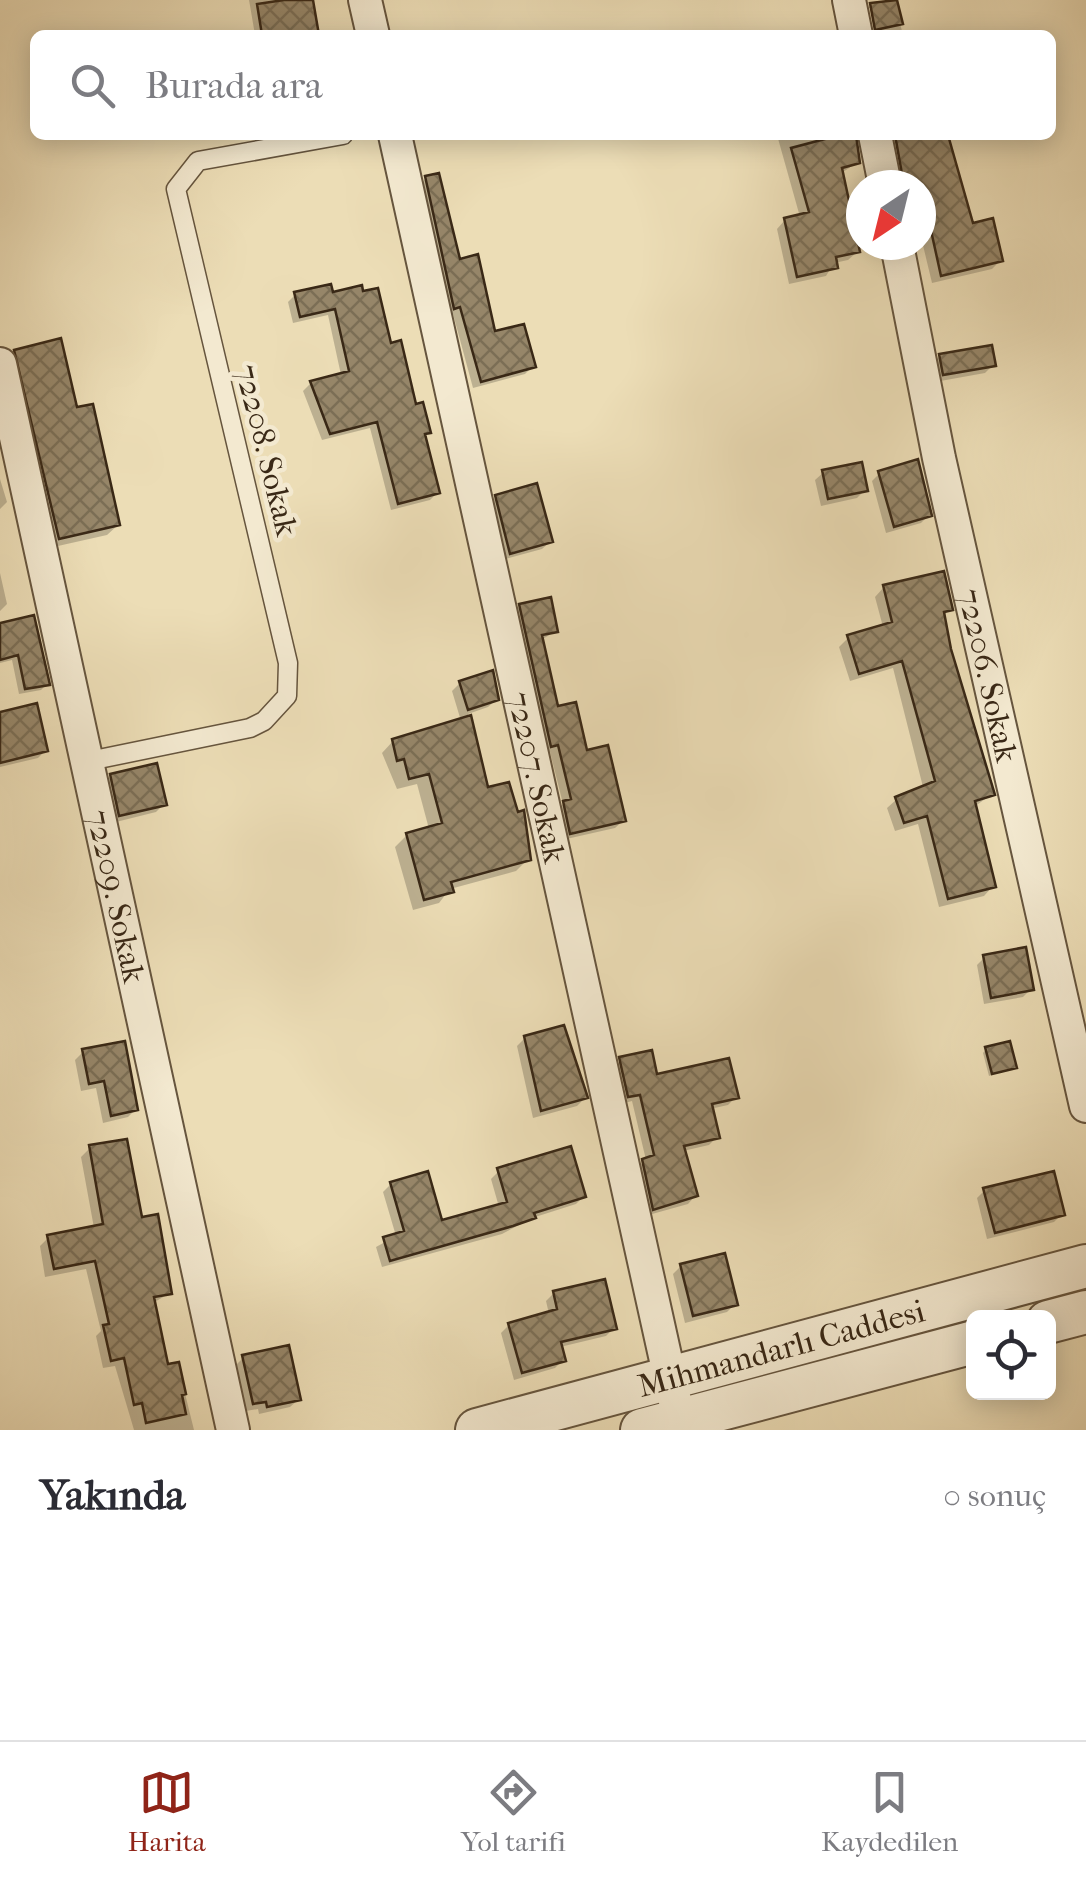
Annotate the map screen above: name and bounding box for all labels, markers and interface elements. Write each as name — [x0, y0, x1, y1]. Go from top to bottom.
search box — [30, 30, 1056, 140]
icon: search — [65, 58, 120, 113]
text: Burada ara — [145, 63, 323, 108]
north arrow — [846, 170, 936, 260]
street label: 72208. Sokak — [227, 361, 306, 540]
street label: 72206. Sokak — [950, 585, 1026, 766]
street label: 72207. Sokak — [500, 689, 574, 867]
street label: 72209. Sokak — [79, 807, 153, 987]
street label: Mihmandarlı Caddesi — [634, 1292, 929, 1405]
map controls — [966, 1310, 1056, 1400]
button: locate — [966, 1310, 1056, 1400]
text: Yakında — [40, 1471, 185, 1520]
text: 0 sonuç — [943, 1477, 1046, 1514]
tab: Harita — [128, 1765, 206, 1858]
tab: Yol tarifi — [461, 1765, 566, 1858]
tab: Kaydedilen — [821, 1765, 958, 1858]

